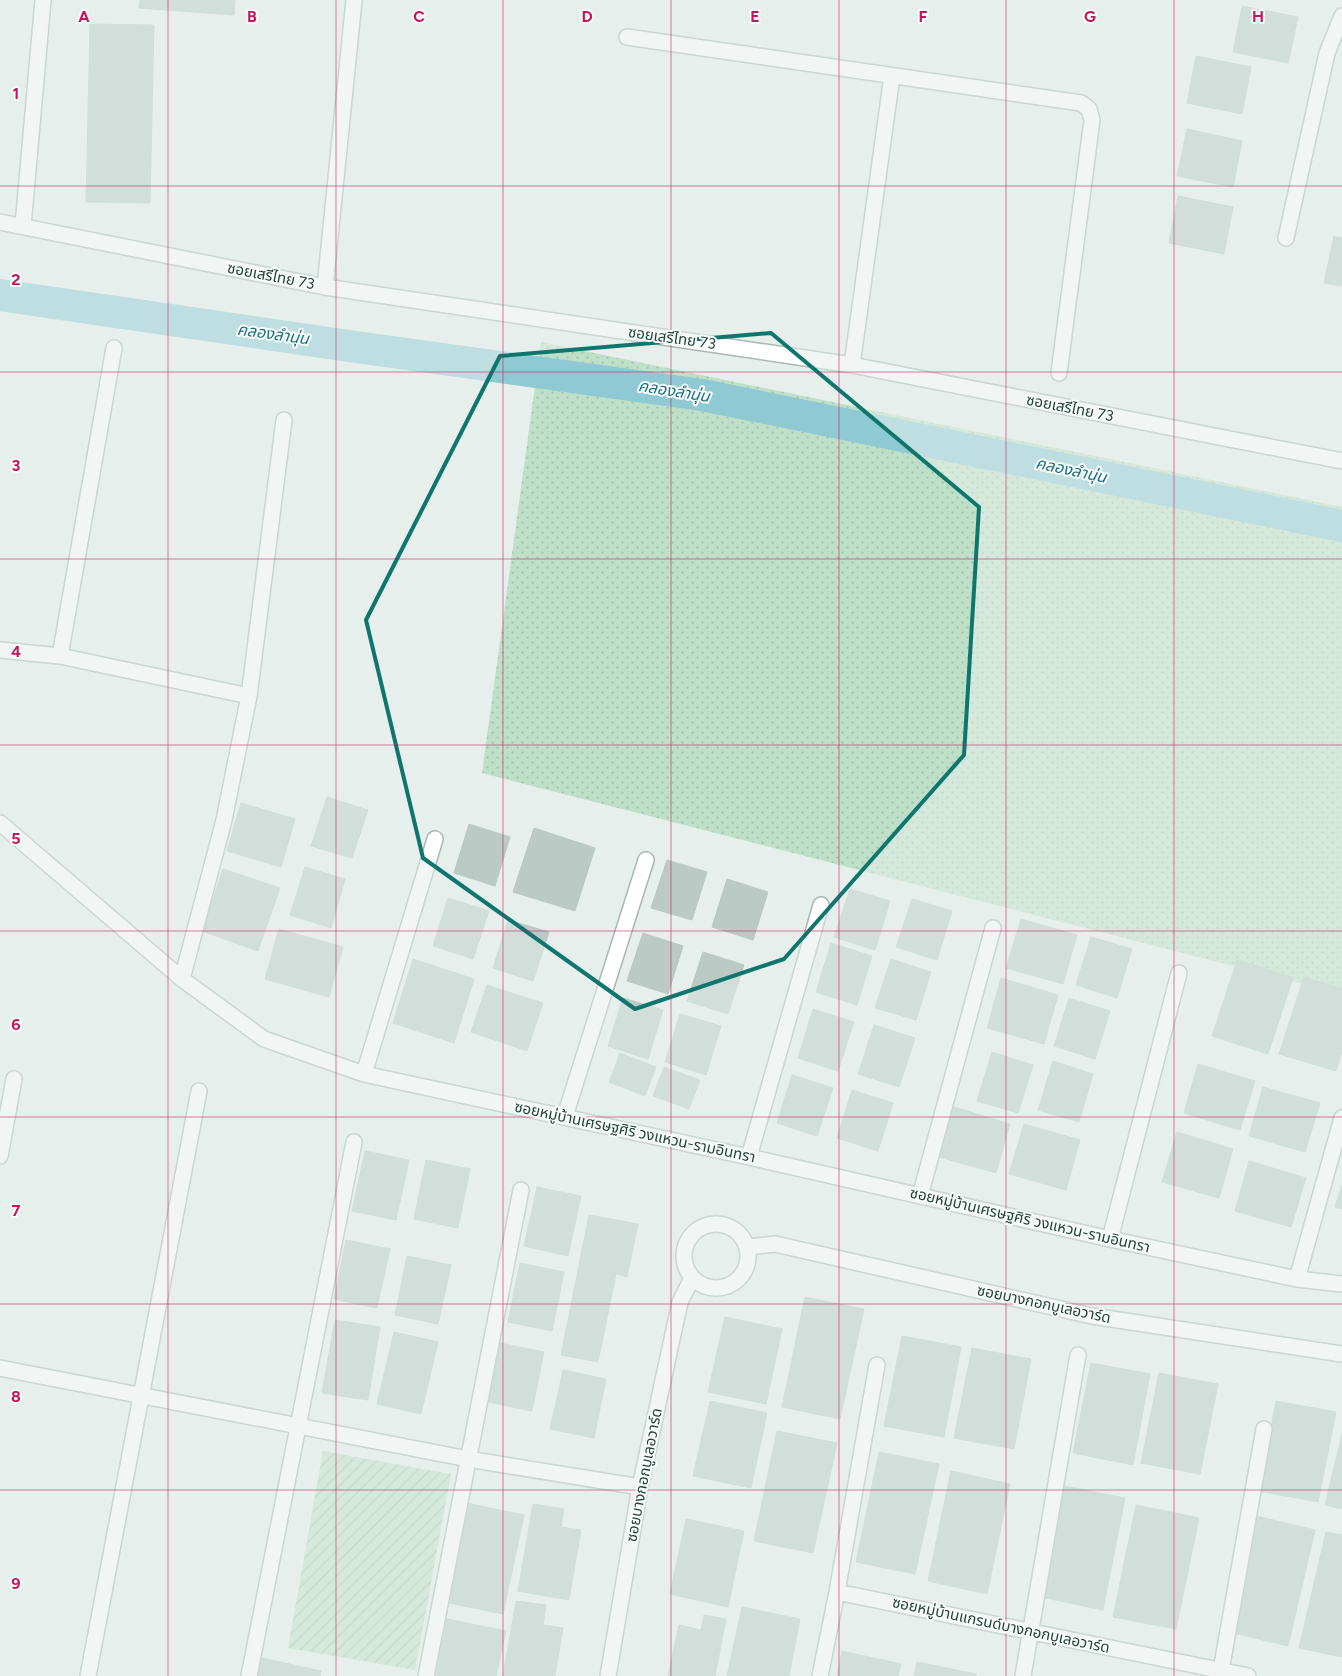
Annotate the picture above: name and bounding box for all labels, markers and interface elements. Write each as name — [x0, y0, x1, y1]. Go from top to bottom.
text: A — [78, 7, 90, 26]
text: B — [247, 7, 257, 26]
text: C — [413, 7, 425, 26]
text: D — [581, 7, 593, 26]
text: E — [750, 7, 760, 26]
text: F — [919, 7, 928, 26]
text: G — [1084, 7, 1096, 26]
text: H — [1252, 7, 1264, 26]
text: 1 — [13, 84, 19, 103]
street label: ซอยเสรีไทย 73 — [226, 259, 316, 293]
text: 2 — [11, 270, 21, 289]
water label: คลองลำนุ่น — [236, 320, 311, 350]
street label: ซอยเสรีไทย 73 — [627, 323, 717, 353]
water label: คลองลำนุ่น — [637, 376, 712, 407]
street label: ซอยเสรีไทย 73 — [1025, 391, 1115, 425]
water label: คลองลำนุ่น — [1034, 453, 1109, 488]
text: 3 — [12, 456, 21, 475]
text: 4 — [11, 642, 21, 661]
text: 5 — [11, 829, 21, 848]
text: 6 — [11, 1015, 21, 1034]
street label: ซอยหมู่บ้านเศรษฐศิริ วงแหวน-รามอินทรา — [513, 1098, 757, 1166]
street label: ซอยหมู่บ้านเศรษฐศิริ วงแหวน-รามอินทรา — [908, 1184, 1152, 1256]
text: 7 — [12, 1201, 21, 1220]
street label: ซอยบางกอกบูเลอวาร์ด — [976, 1281, 1112, 1327]
text: 8 — [11, 1387, 21, 1406]
street label: ซอยบางกอกบูเลอวาร์ด — [622, 1406, 666, 1544]
text: 9 — [11, 1574, 21, 1593]
street label: ซอยหมู่บ้านแกรนด์บางกอกบูเลอวาร์ด — [891, 1593, 1111, 1657]

